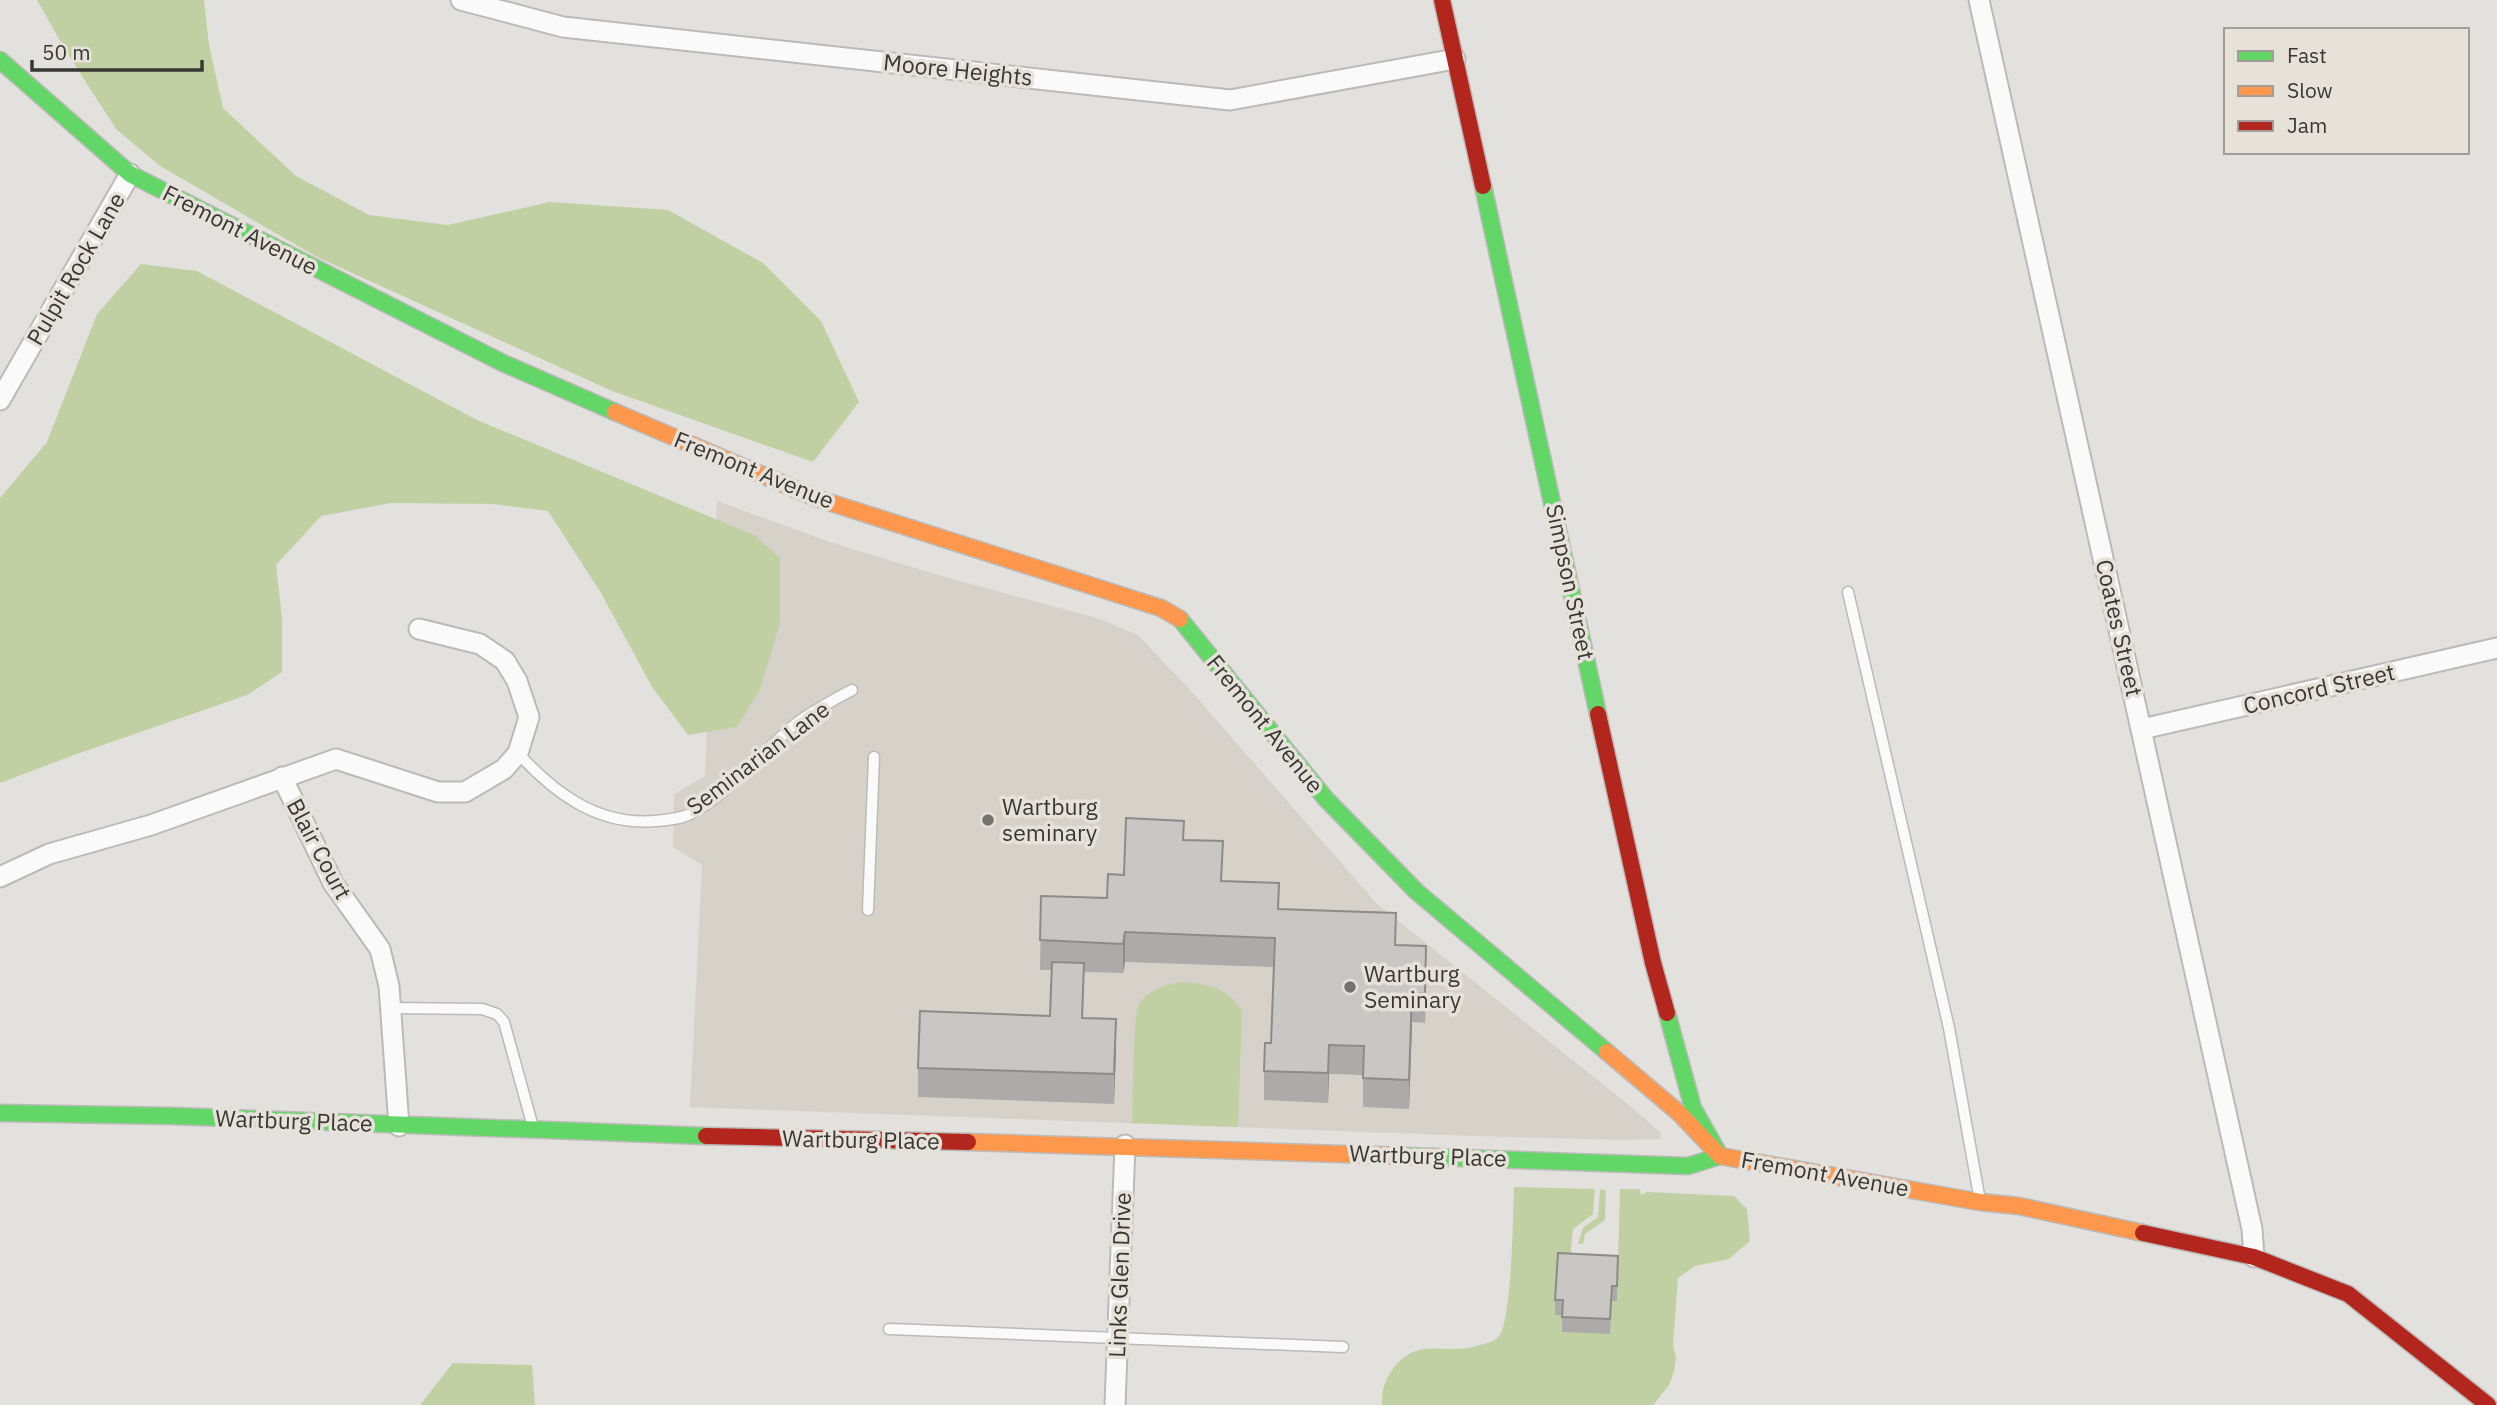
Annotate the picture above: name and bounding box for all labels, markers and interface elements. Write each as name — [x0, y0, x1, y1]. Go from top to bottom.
scale bar — [32, 28, 201, 72]
legend — [2224, 28, 2469, 154]
text: 50 m — [42, 38, 91, 66]
text: Fast — [2287, 41, 2327, 69]
street label: Moore Heights — [882, 46, 1034, 92]
text: Slow — [2287, 76, 2333, 104]
text: Jam — [2287, 111, 2327, 139]
street label: Fremont Avenue — [158, 177, 323, 281]
street label: Pulpit Rock Lane — [19, 187, 131, 350]
street label: Fremont Avenue — [670, 423, 839, 515]
street label: Simpson Street — [1540, 501, 1602, 662]
street label: Coates Street — [2090, 556, 2150, 699]
street label: Fremont Avenue — [1201, 648, 1331, 799]
street label: Concord Street — [2240, 656, 2398, 720]
street label: Seminarian Lane — [680, 694, 835, 821]
place label: Wartburg seminary — [1002, 791, 1098, 847]
street label: Blair Court — [281, 793, 359, 904]
marker: Wartburg seminary — [980, 812, 996, 828]
place label: Wartburg Seminary — [1364, 958, 1462, 1014]
marker: Wartburg Seminary — [1342, 979, 1358, 995]
street label: Wartburg Place — [215, 1102, 373, 1138]
street label: Wartburg Place — [782, 1123, 940, 1155]
street label: Wartburg Place — [1349, 1137, 1507, 1173]
street label: Fremont Avenue — [1739, 1144, 1911, 1203]
street label: Links Glen Drive — [1101, 1192, 1137, 1358]

